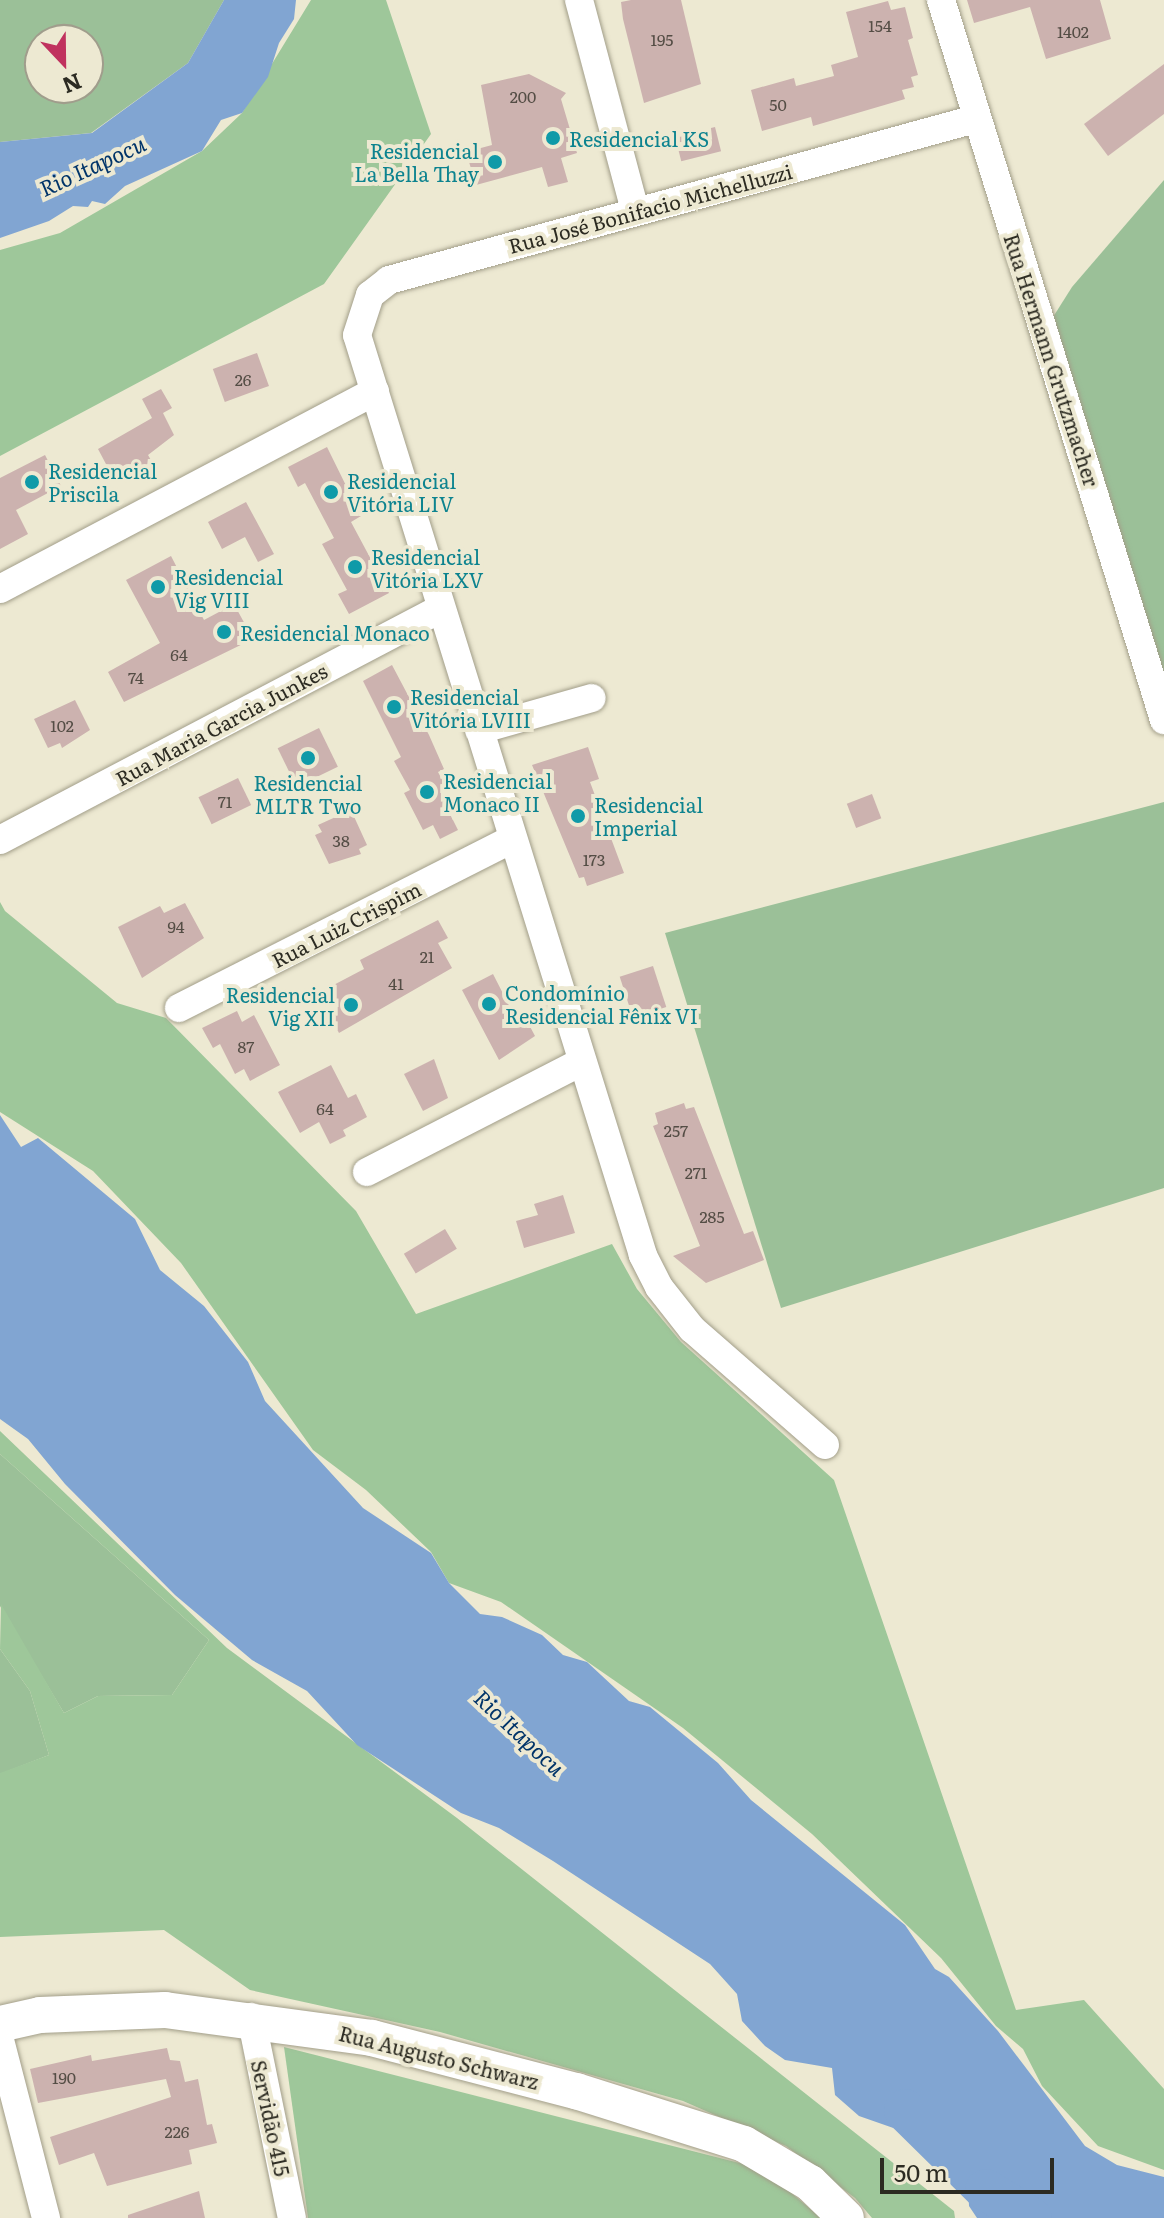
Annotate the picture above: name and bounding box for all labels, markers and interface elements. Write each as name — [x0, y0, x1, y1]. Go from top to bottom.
house number: 154 — [868, 15, 892, 35]
house number: 1402 — [1057, 21, 1089, 41]
north arrow — [24, 24, 104, 104]
house number: 195 — [650, 29, 674, 49]
text: N — [58, 66, 87, 104]
house number: 200 — [510, 86, 536, 106]
house number: 50 — [769, 94, 787, 114]
place label: Residencial KS — [569, 126, 709, 150]
water label: Rio Itapocu — [35, 129, 149, 201]
marker: Residencial KS — [544, 129, 562, 147]
place label: Residencial La Bella Thay — [354, 138, 479, 185]
marker: Residencial La Bella Thay — [486, 153, 504, 171]
street label: Rua José Bonifacio Michelluzzi — [505, 159, 795, 257]
street label: Rua Hermann Grutzmacher — [1000, 230, 1104, 490]
house number: 26 — [235, 369, 251, 389]
place label: Residencial Priscila — [48, 458, 157, 505]
place label: Residencial Vitória LIV — [347, 468, 456, 515]
marker: Residencial Priscila — [23, 473, 41, 491]
marker: Residencial Vitória LIV — [322, 483, 340, 501]
place label: Residencial Vitória LXV — [371, 544, 484, 591]
marker: Residencial Vitória LXV — [346, 558, 364, 576]
place label: Residencial Vig VIII — [174, 564, 283, 611]
marker: Residencial Vig VIII — [149, 578, 167, 596]
place label: Residencial Monaco — [240, 620, 430, 644]
marker: Residencial Monaco — [215, 623, 233, 641]
house number: 64 — [170, 644, 188, 664]
street label: Rua Maria Garcia Junkes — [111, 658, 331, 790]
house number: 74 — [128, 667, 144, 687]
place label: Residencial Vitória LVIII — [410, 684, 531, 731]
marker: Residencial Vitória LVIII — [385, 698, 403, 716]
house number: 102 — [50, 715, 74, 735]
marker: Residencial MLTR Two — [299, 749, 317, 767]
place label: Residencial Monaco II — [443, 768, 552, 815]
place label: Residencial MLTR Two — [253, 770, 363, 817]
marker: Residencial Monaco II — [418, 783, 436, 801]
house number: 71 — [218, 791, 232, 811]
place label: Residencial Imperial — [594, 792, 703, 839]
marker: Residencial Imperial — [569, 807, 587, 825]
house number: 38 — [332, 830, 350, 850]
house number: 173 — [583, 849, 605, 869]
street label: Rua Luiz Crispim — [267, 876, 425, 972]
house number: 94 — [167, 916, 185, 936]
house number: 21 — [420, 946, 434, 966]
house number: 41 — [388, 973, 404, 993]
place label: Condomínio Residencial Fênix VI — [505, 980, 698, 1027]
place label: Residencial Vig XII — [226, 982, 335, 1029]
marker: Condomínio Residencial Fênix VI — [480, 995, 498, 1013]
marker: Residencial Vig XII — [342, 996, 360, 1014]
house number: 87 — [238, 1036, 254, 1056]
house number: 64 — [316, 1098, 334, 1118]
house number: 257 — [664, 1120, 688, 1140]
house number: 271 — [685, 1162, 707, 1182]
house number: 285 — [699, 1206, 725, 1226]
water label: Rio Itapocu — [469, 1684, 571, 1780]
street label: Rua Augusto Schwarz — [337, 2021, 541, 2093]
street label: Servidão 415 — [247, 2058, 295, 2178]
house number: 190 — [52, 2067, 76, 2087]
house number: 226 — [165, 2121, 189, 2141]
scale bar — [884, 2142, 1058, 2192]
text: 50 m — [894, 2154, 948, 2189]

